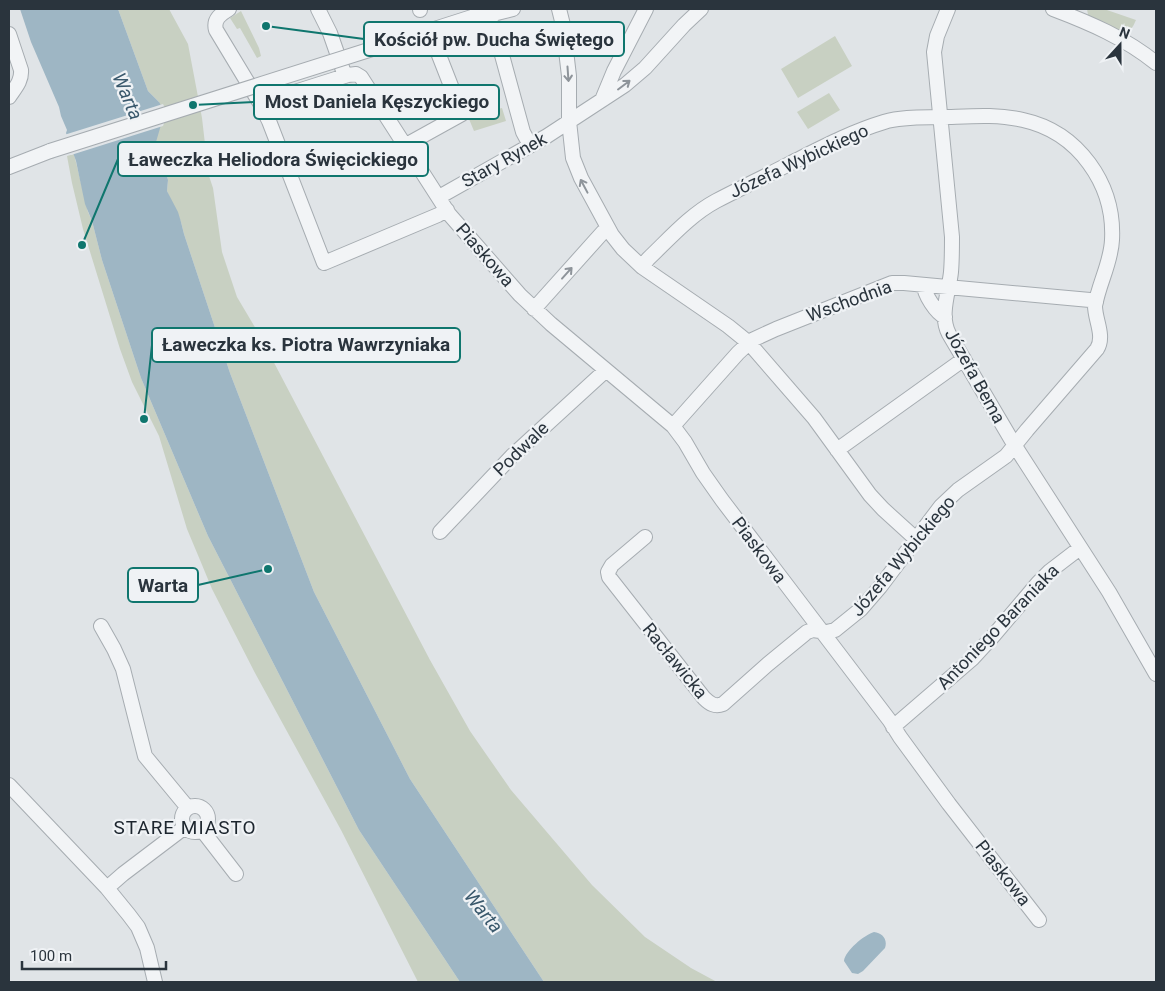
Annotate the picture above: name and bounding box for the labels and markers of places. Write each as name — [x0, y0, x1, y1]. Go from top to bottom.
callout: Kościół pw. Ducha Świętego — [364, 22, 624, 56]
callout: Most Daniela Kęszyckiego — [254, 85, 499, 119]
callout: Ławeczka Heliodora Święcickiego — [118, 142, 428, 176]
callout: Ławeczka ks. Piotra Wawrzyniaka — [152, 328, 460, 362]
callout: Warta — [128, 568, 198, 602]

